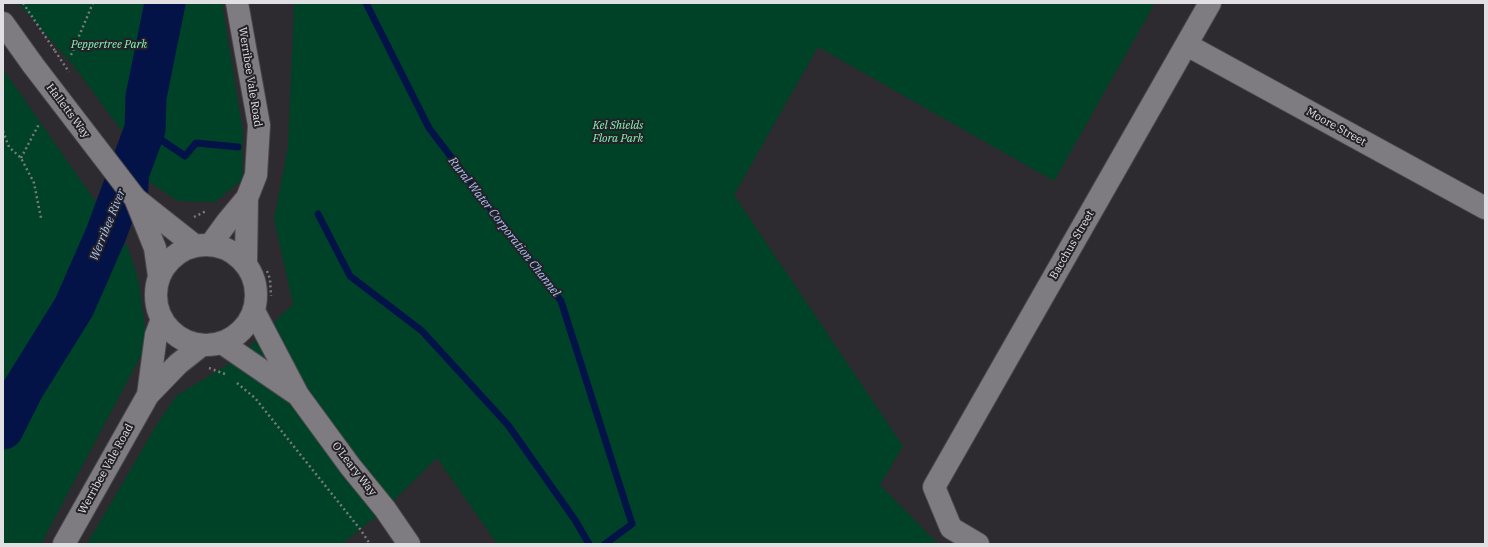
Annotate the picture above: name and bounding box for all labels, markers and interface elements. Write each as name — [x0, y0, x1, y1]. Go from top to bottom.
street label: Werribee Vale Road — [236, 26, 264, 128]
park label: Peppertree Park — [71, 38, 147, 52]
street label: Halletts Way — [43, 81, 93, 141]
street label: Moore Street — [1304, 105, 1368, 149]
park label: Kel Shields Flora Park — [593, 119, 643, 145]
water label: Rural Water Corporation Channel — [445, 154, 563, 300]
water label: Werribee River — [87, 187, 129, 263]
street label: Bacchus Street — [1047, 208, 1097, 282]
street label: Werribee Vale Road — [76, 422, 136, 516]
street label: O'Leary Way — [329, 440, 379, 498]

